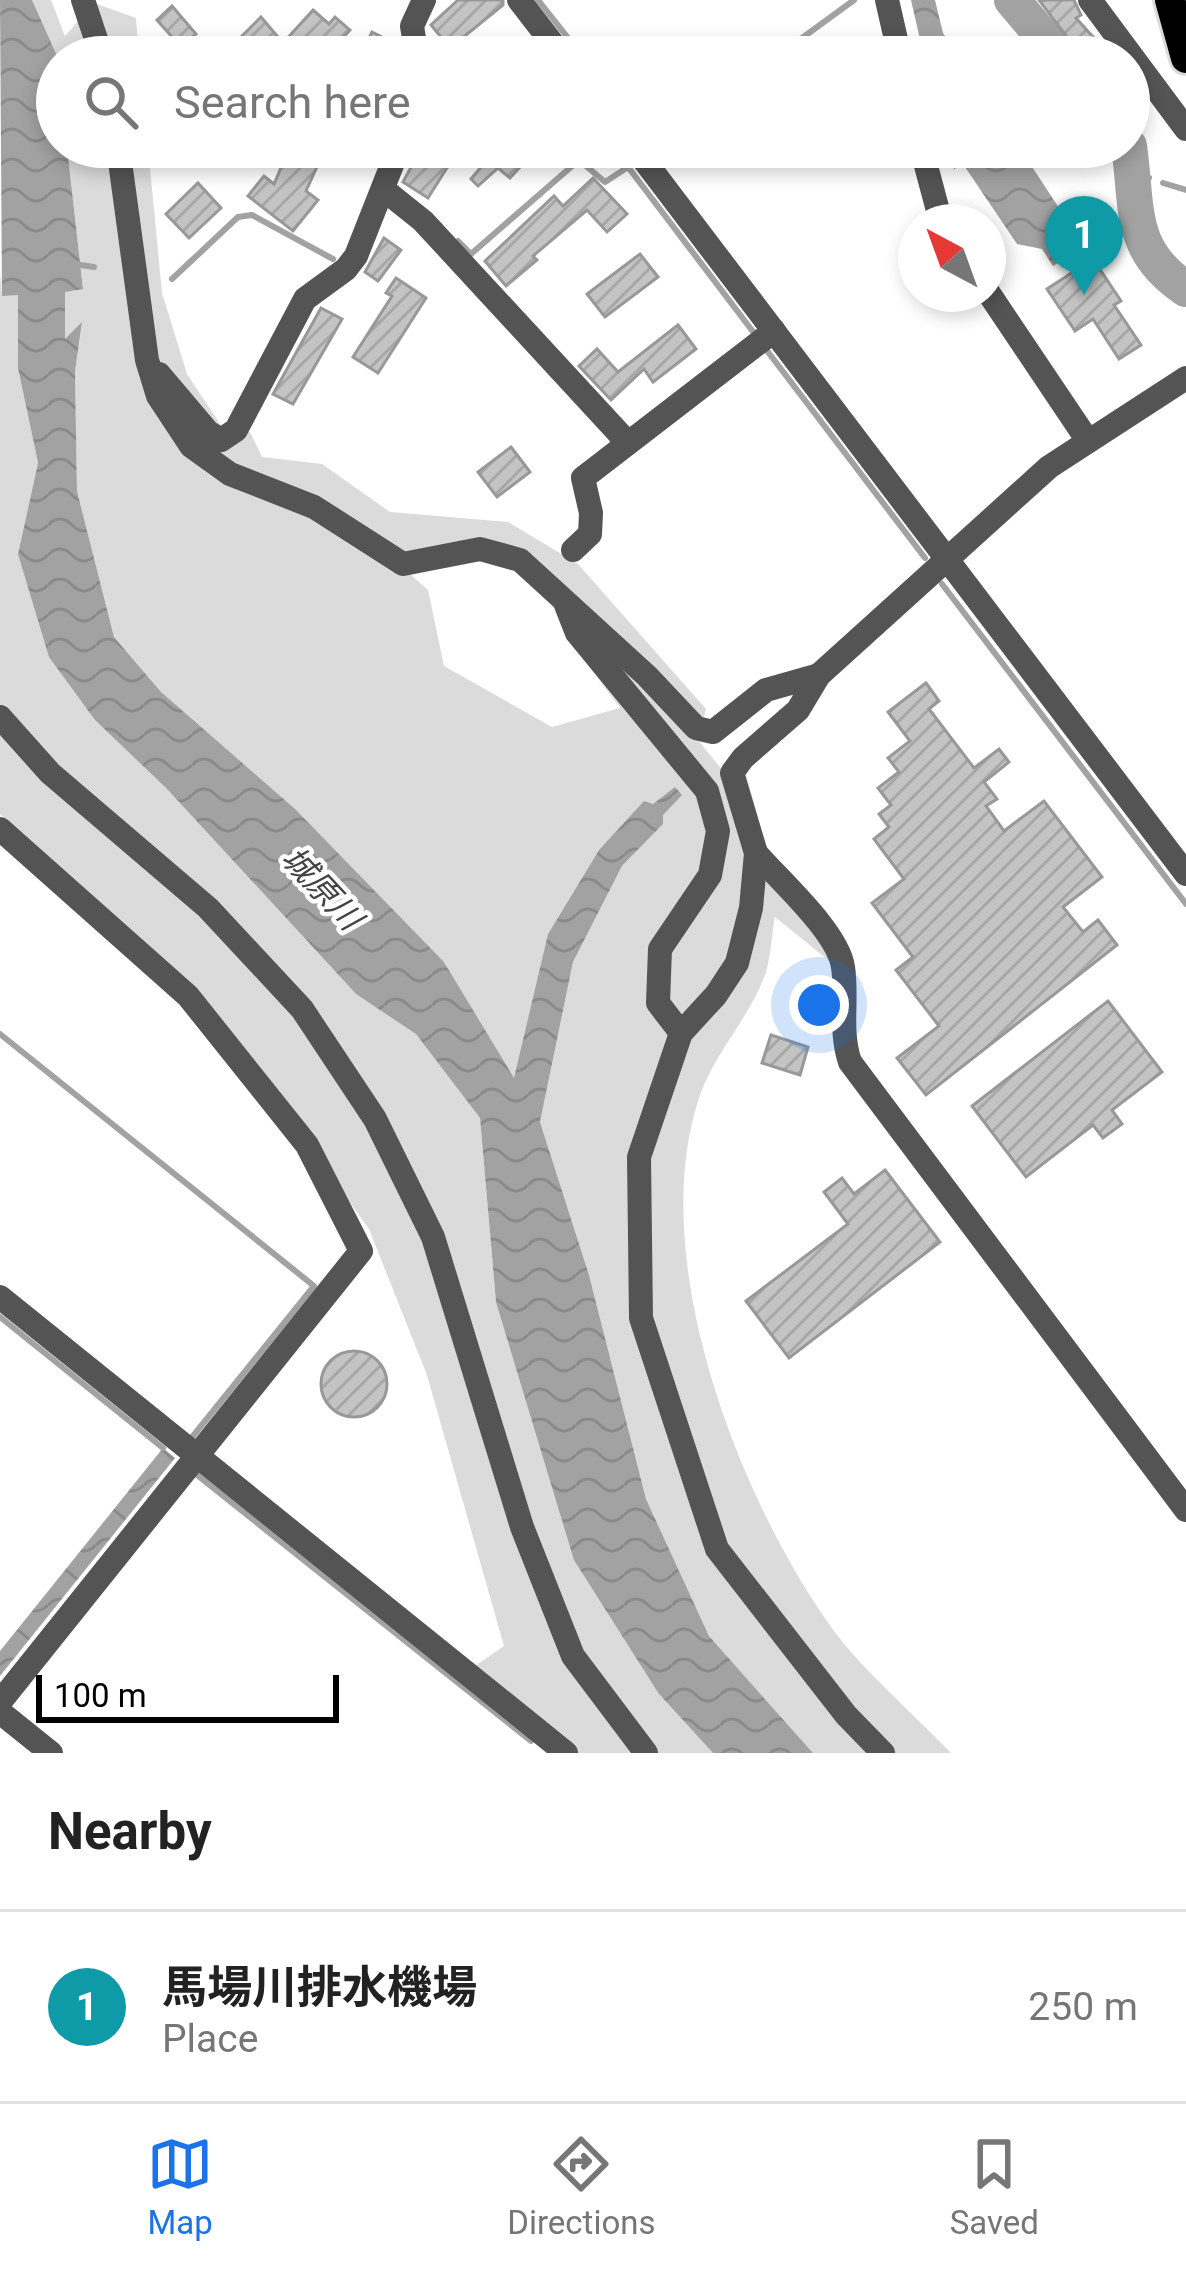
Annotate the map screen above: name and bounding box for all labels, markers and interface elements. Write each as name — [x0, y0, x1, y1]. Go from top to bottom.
search box — [36, 36, 1150, 168]
icon: search — [78, 69, 144, 135]
text: Search here — [174, 76, 411, 129]
pin: 1 — [1045, 196, 1123, 295]
north arrow — [898, 204, 1006, 312]
water label: 城原川 — [274, 838, 372, 940]
your location — [789, 975, 849, 1035]
scale bar — [36, 1669, 339, 1722]
text: 100 m — [54, 1676, 147, 1715]
text: Nearby — [48, 1802, 212, 1861]
text: 馬場川排水機場 — [162, 1961, 477, 2014]
text: 1 — [76, 1984, 98, 2030]
text: 250 m — [1028, 1984, 1138, 2030]
text: Place — [162, 2016, 258, 2062]
tab: Map — [147, 2131, 213, 2242]
tab: Directions — [507, 2131, 656, 2242]
tab: Saved — [950, 2131, 1039, 2242]

